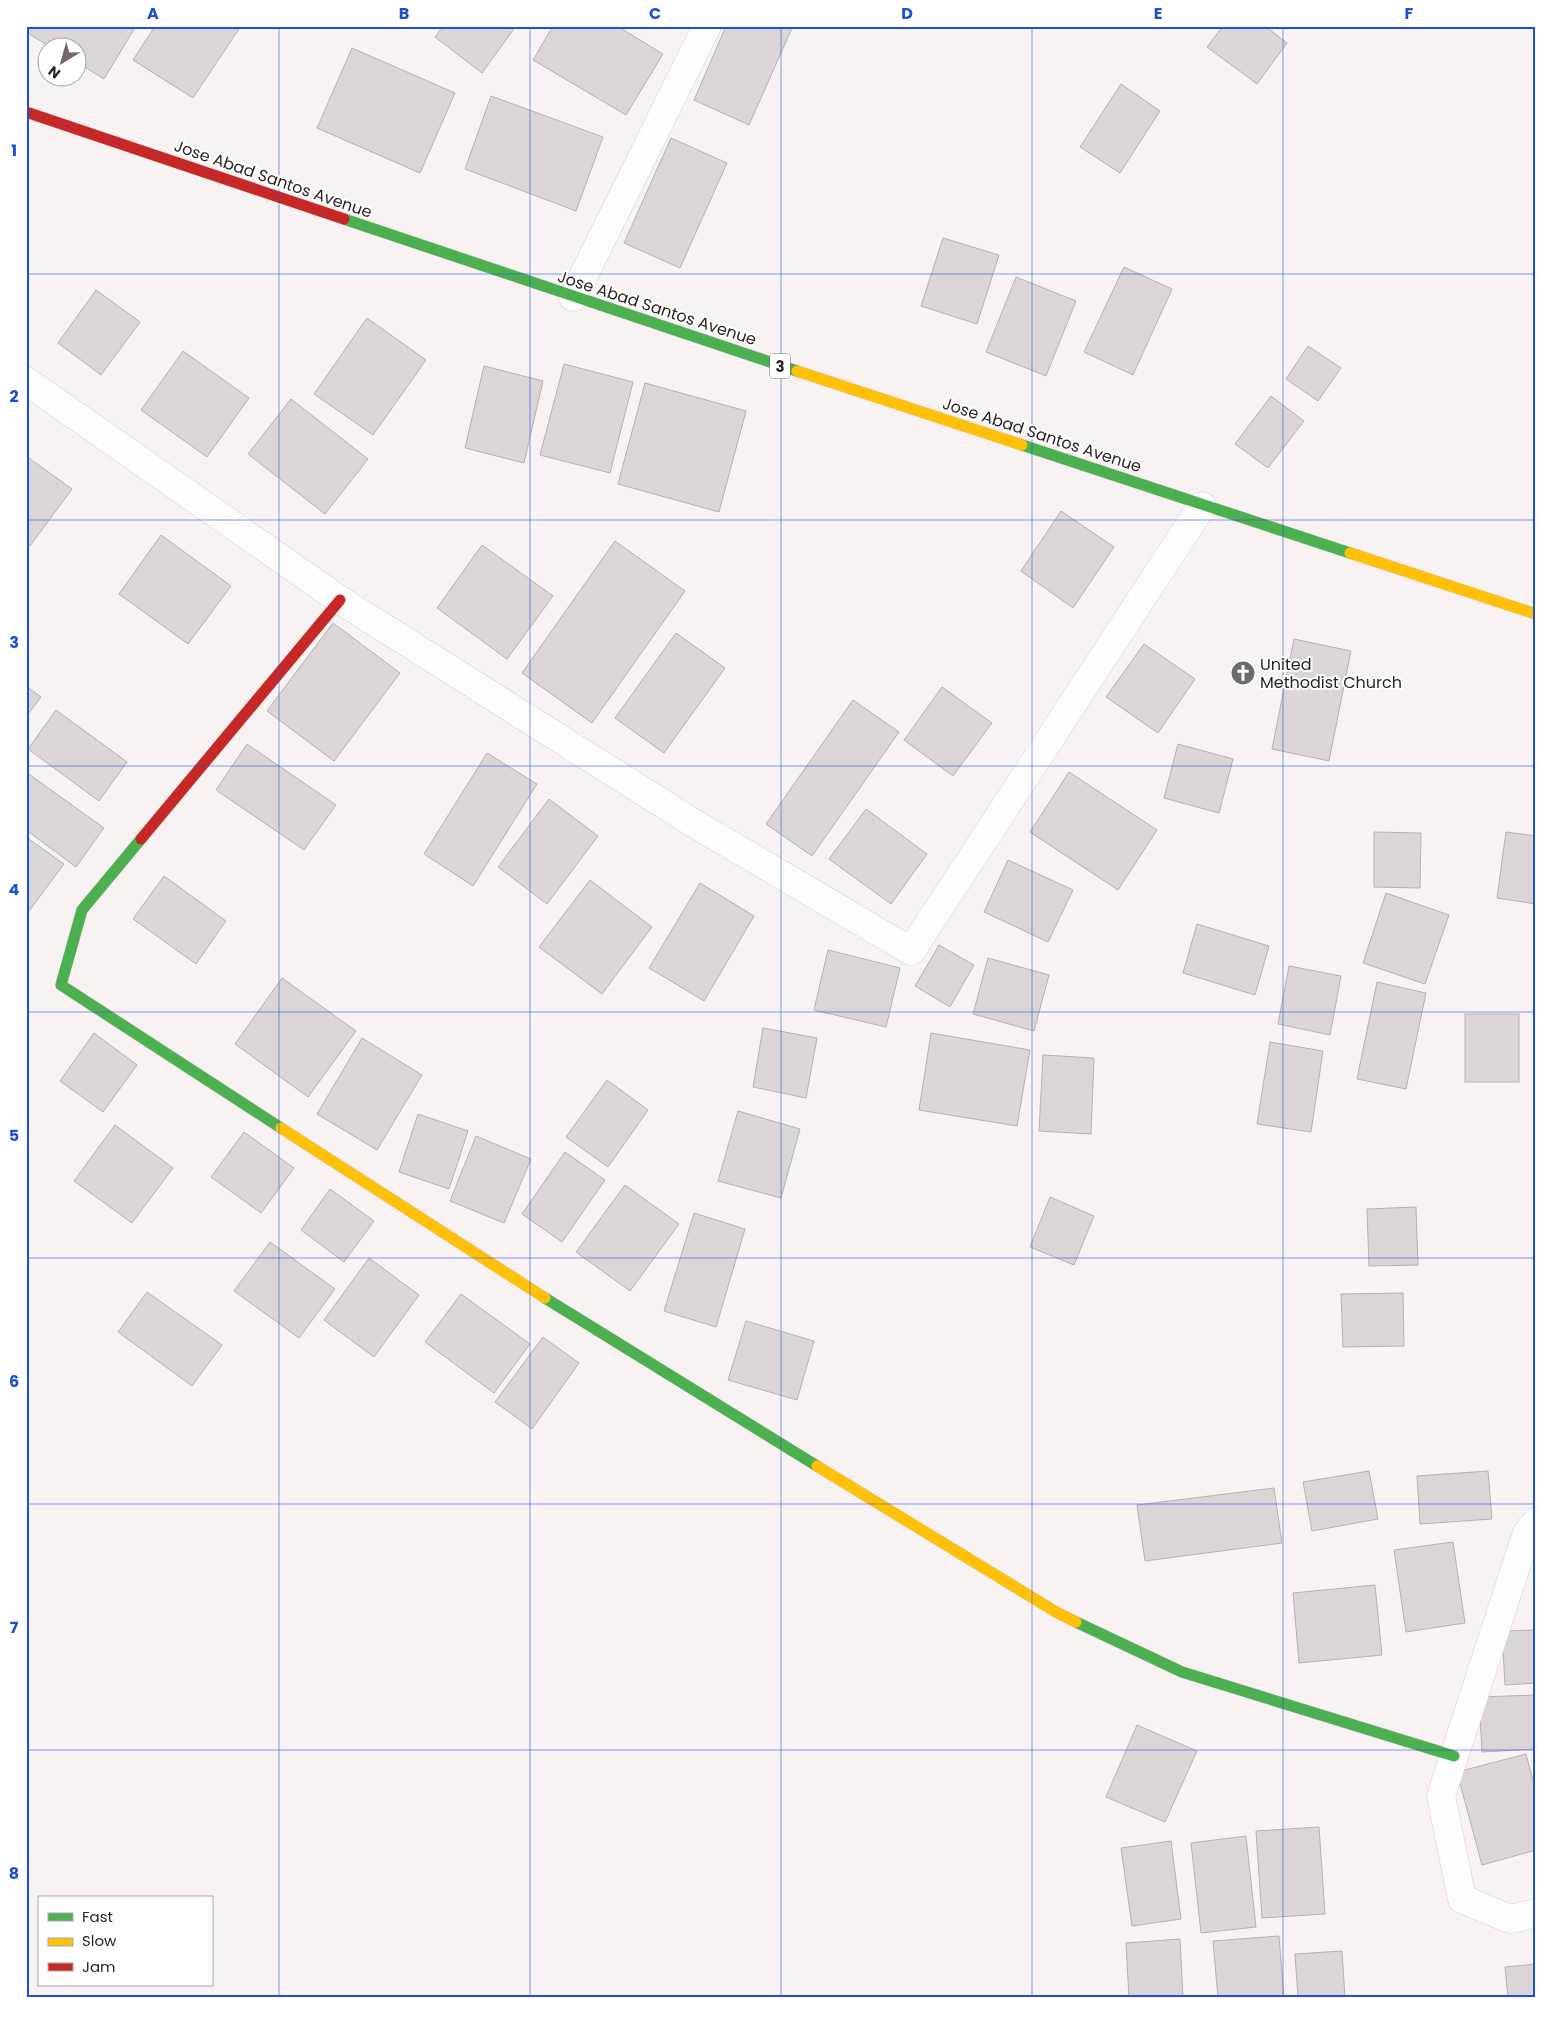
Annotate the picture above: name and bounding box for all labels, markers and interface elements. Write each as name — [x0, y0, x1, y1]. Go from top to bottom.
text: A — [147, 2, 159, 25]
text: B — [399, 2, 409, 25]
text: C — [649, 2, 661, 25]
text: D — [901, 2, 913, 25]
text: E — [1154, 2, 1162, 25]
text: F — [1405, 2, 1414, 25]
north arrow — [38, 38, 88, 88]
text: N — [44, 61, 64, 84]
street label: Jose Abad Santos Avenue — [171, 134, 375, 224]
text: 1 — [11, 139, 17, 162]
street label: Jose Abad Santos Avenue — [555, 265, 760, 351]
road number: 3 — [770, 354, 790, 378]
text: 2 — [9, 385, 19, 408]
street label: Jose Abad Santos Avenue — [940, 392, 1145, 478]
text: 3 — [9, 631, 19, 654]
place label: United Methodist Church — [1260, 653, 1402, 694]
church icon: United Methodist Church — [1230, 660, 1256, 686]
text: 4 — [9, 878, 20, 901]
text: 5 — [9, 1124, 19, 1147]
text: 6 — [9, 1370, 19, 1393]
text: 7 — [10, 1616, 19, 1639]
text: 8 — [9, 1862, 19, 1885]
legend — [38, 1896, 212, 1986]
text: Fast — [82, 1906, 113, 1927]
text: Slow — [82, 1930, 117, 1951]
text: Jam — [82, 1956, 116, 1977]

